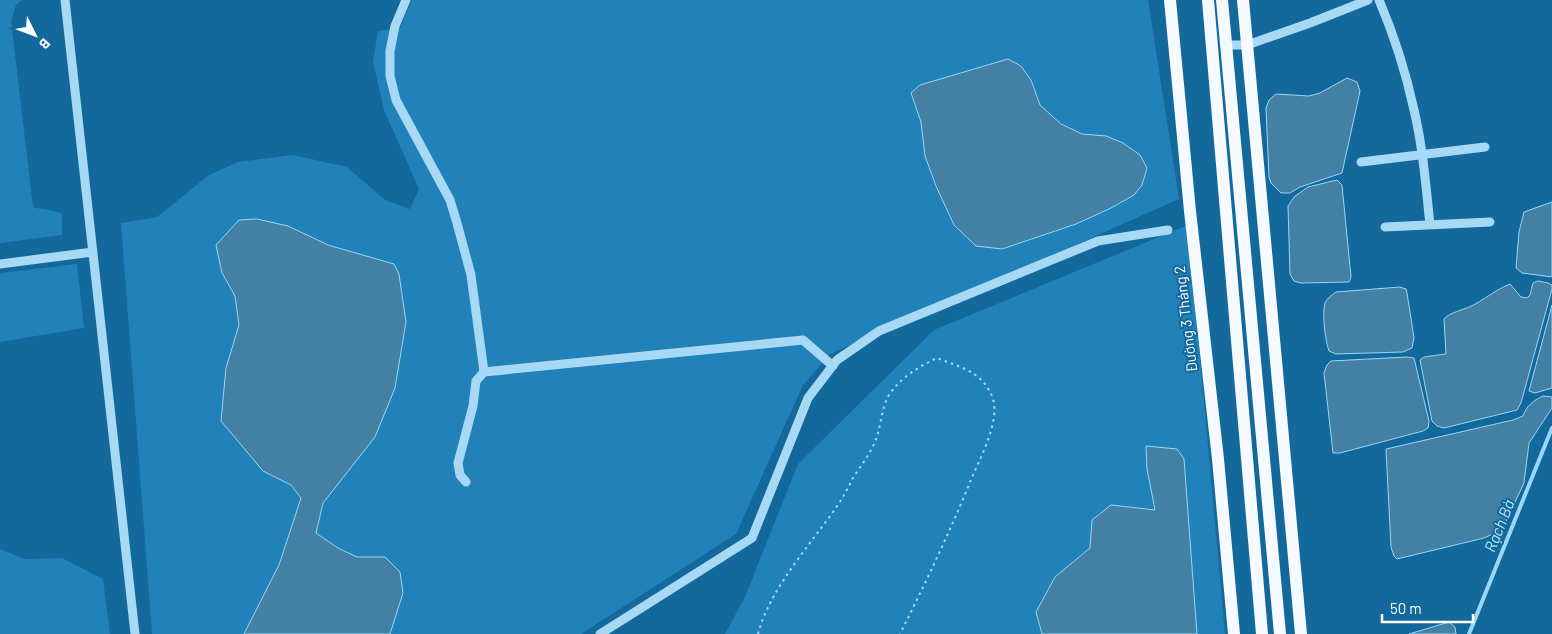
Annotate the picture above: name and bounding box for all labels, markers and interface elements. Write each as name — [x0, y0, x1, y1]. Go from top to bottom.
north arrow — [10, 10, 60, 60]
text: B — [36, 35, 54, 53]
street label: Đường 3 Tháng 2 — [1170, 265, 1200, 374]
water label: Rạch Bà — [1480, 497, 1518, 555]
scale bar — [1382, 592, 1473, 624]
text: 50 m — [1390, 599, 1422, 617]

